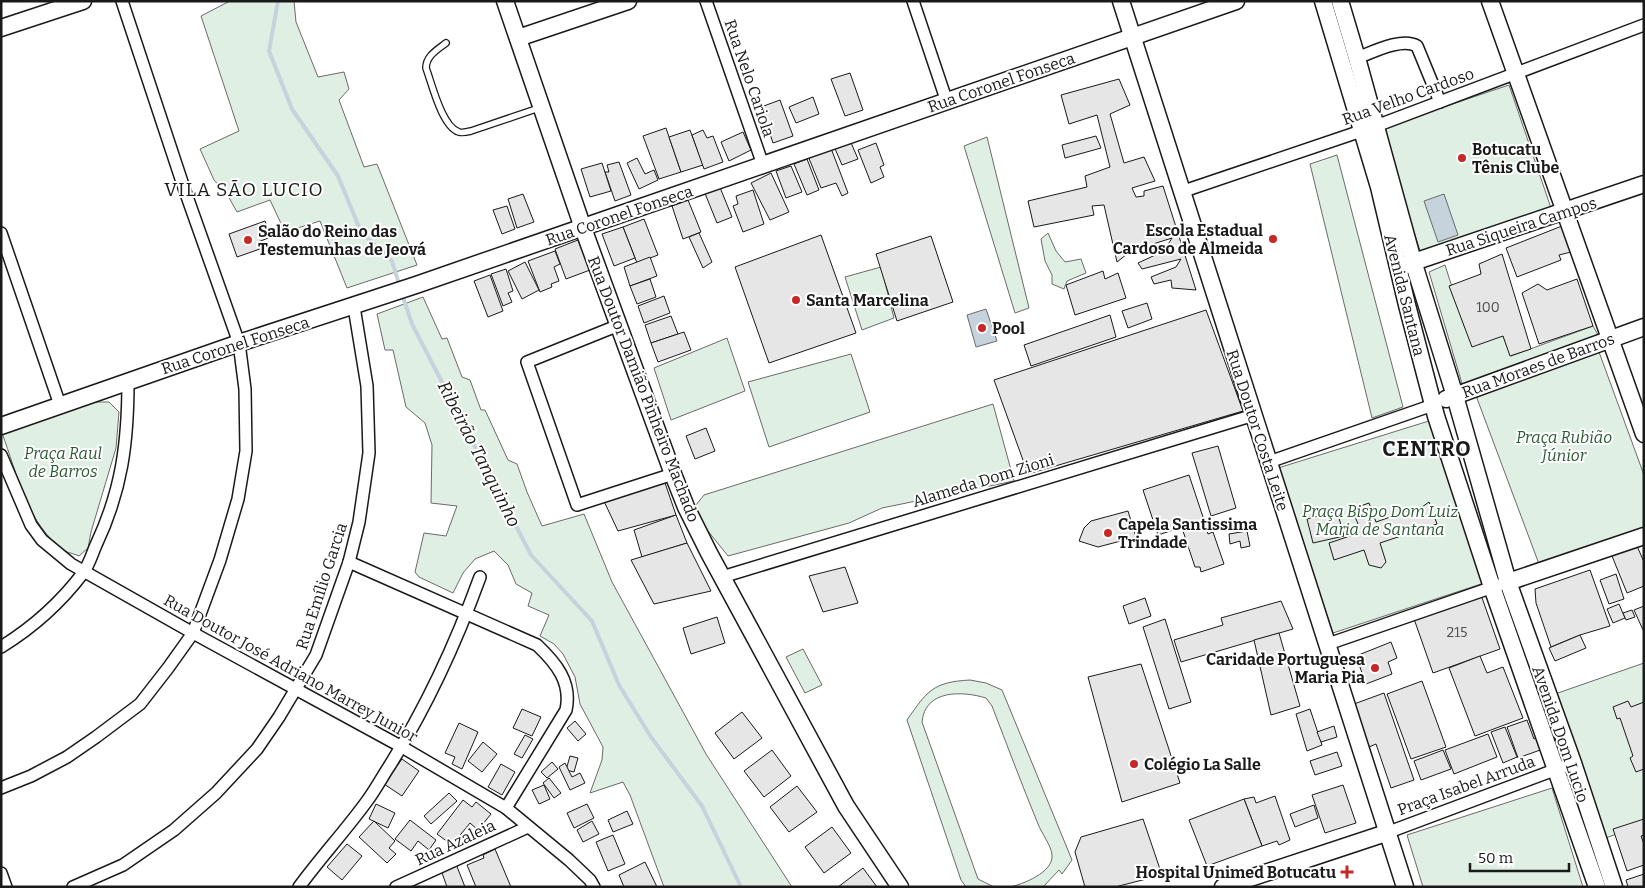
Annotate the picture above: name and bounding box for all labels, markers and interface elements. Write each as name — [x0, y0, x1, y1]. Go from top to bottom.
street label: Rua Nelo Cariola — [721, 17, 779, 140]
street label: Rua Coronel Fonseca — [925, 48, 1078, 117]
street label: Rua Velho Cardoso — [1340, 64, 1477, 129]
place label: Botucatu Tênis Clube — [1472, 140, 1559, 177]
marker: Botucatu Tênis Clube — [1456, 152, 1468, 164]
district label: VILA SÃO LUCIO — [164, 178, 324, 201]
street label: Rua Coronel Fonseca — [543, 181, 696, 250]
street label: Rua Siqueira Campos — [1443, 193, 1599, 260]
place label: Escola Estadual Cardoso de Almeida — [1113, 221, 1263, 258]
place label: Salão do Reino das Testemunhas de Jeová — [258, 222, 426, 259]
street label: Avenida Santana — [1380, 232, 1429, 358]
marker: Escola Estadual Cardoso de Almeida — [1267, 233, 1279, 245]
marker: Salão do Reino das Testemunhas de Jeová — [242, 234, 254, 246]
street label: Rua Doutor Damião Pinheiro Machado — [584, 253, 703, 525]
place label: Santa Marcelina — [806, 291, 929, 310]
marker: Santa Marcelina — [790, 294, 802, 306]
house number: 100 — [1476, 299, 1500, 316]
street label: Rua Coronel Fonseca — [159, 313, 312, 378]
place label: Pool — [992, 319, 1025, 338]
marker: Pool — [976, 322, 988, 334]
street label: Rua Moraes de Barros — [1459, 329, 1617, 402]
street label: Rua Doutor Costa Leite — [1222, 347, 1293, 513]
water label: Ribeirão Tanquinho — [433, 377, 525, 531]
park label: Praça Rubião Júnior — [1516, 428, 1612, 465]
district label: CENTRO — [1382, 436, 1472, 462]
park label: Praça Raul de Barros — [24, 444, 102, 481]
street label: Alameda Dom Zioni — [910, 450, 1056, 511]
park label: Praça Bispo Dom Luiz Maria de Santana — [1302, 502, 1458, 539]
place label: Capela Santissima Trindade — [1118, 515, 1257, 552]
street label: Rua Emílio Garcia — [292, 520, 351, 652]
marker: Capela Santissima Trindade — [1102, 527, 1114, 539]
street label: Rua Doutor José Adriano Marrey Junior — [160, 590, 421, 746]
house number: 215 — [1447, 624, 1467, 641]
place label: Caridade Portuguesa Maria Pia — [1206, 650, 1365, 687]
marker: Caridade Portuguesa Maria Pia — [1369, 662, 1381, 674]
street label: Avenida Dom Lucio — [1528, 663, 1593, 805]
street label: Praça Isabel Arruda — [1395, 752, 1538, 819]
place label: Colégio La Salle — [1144, 755, 1261, 774]
marker: Colégio La Salle — [1128, 758, 1140, 770]
street label: Rua Azaleia — [412, 816, 499, 869]
scale bar — [1470, 840, 1569, 872]
text: 50 m — [1478, 849, 1514, 867]
place label: Hospital Unimed Botucatu — [1135, 863, 1336, 882]
marker: Hospital Unimed Botucatu — [1340, 865, 1354, 879]

